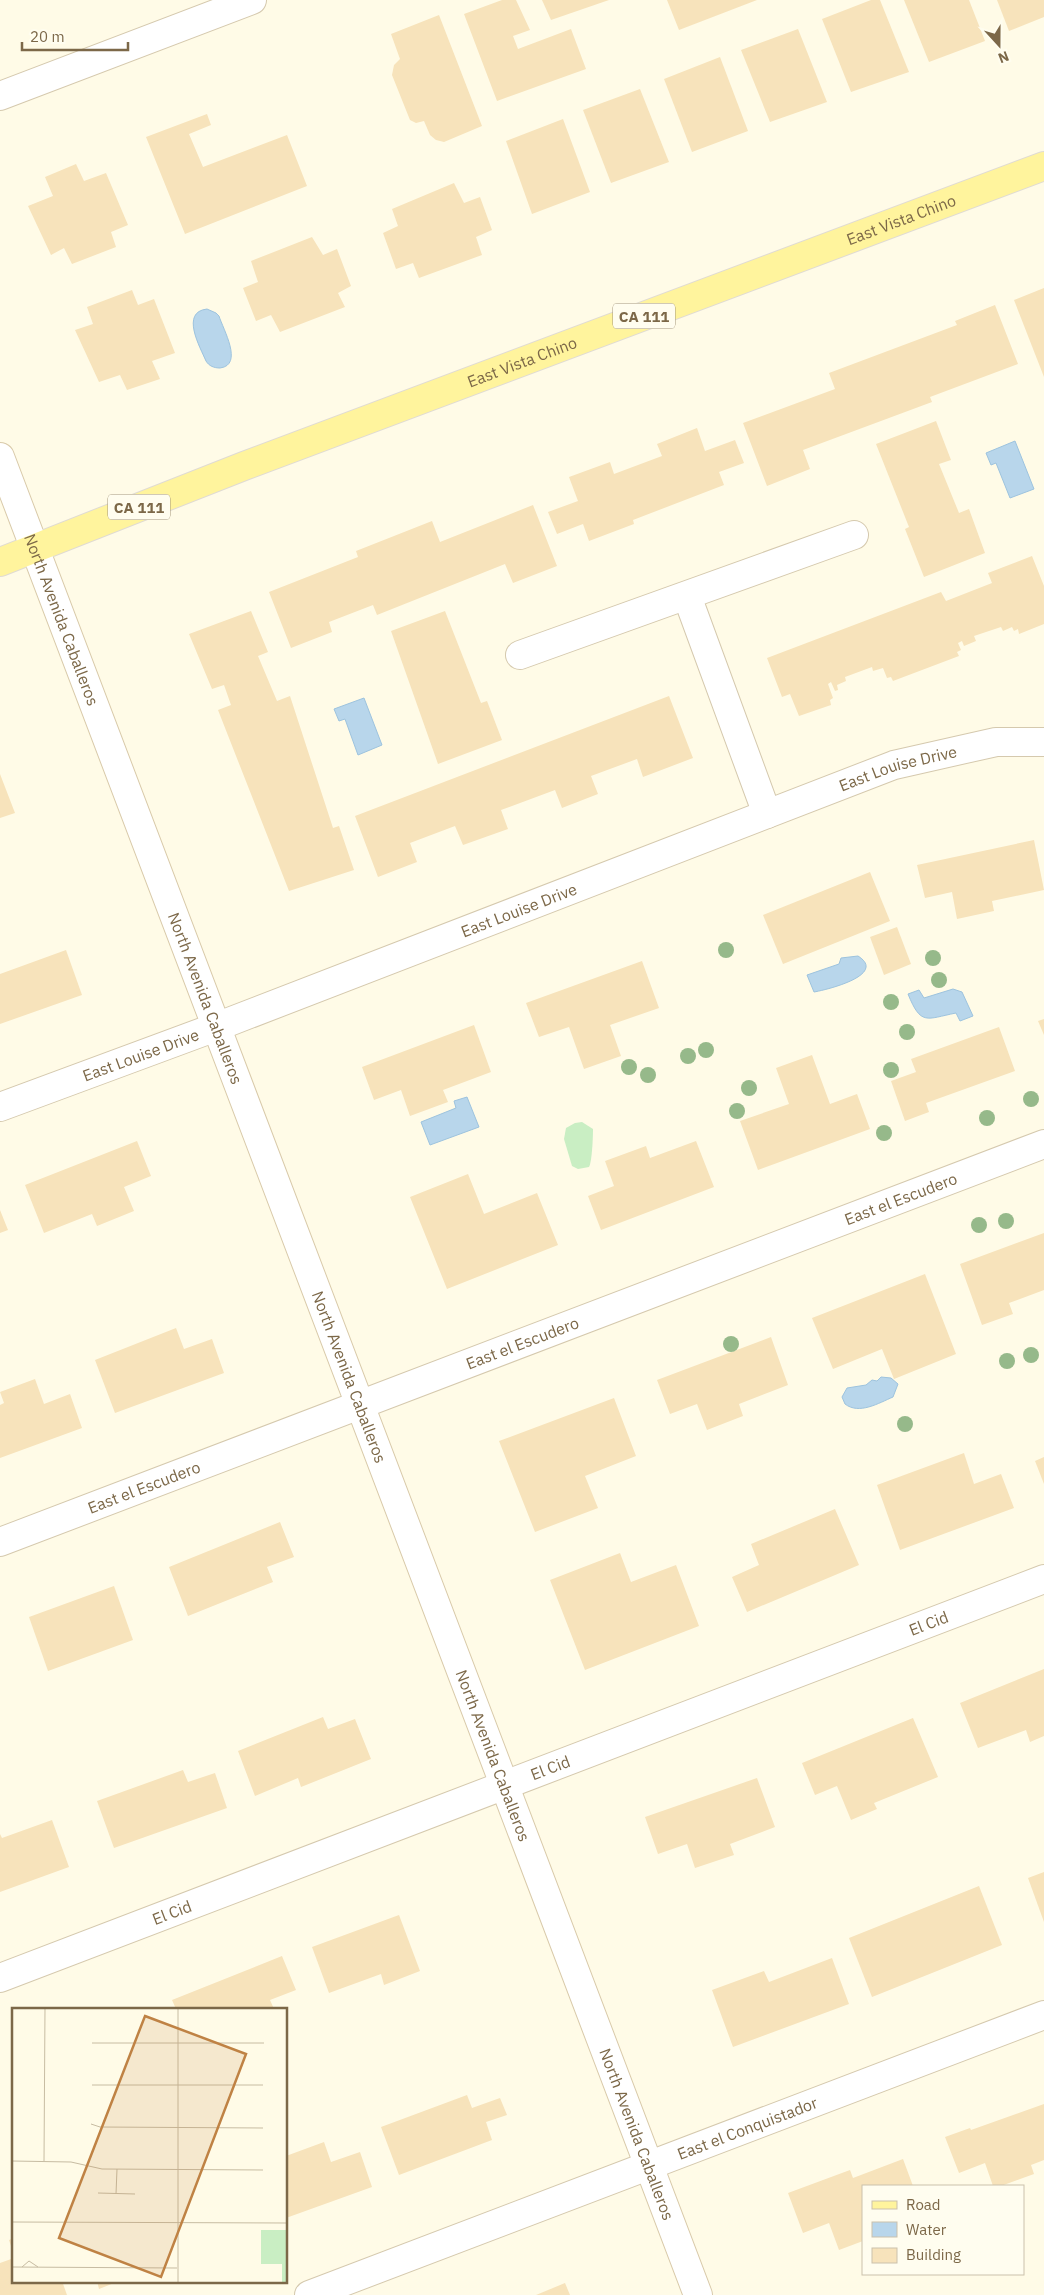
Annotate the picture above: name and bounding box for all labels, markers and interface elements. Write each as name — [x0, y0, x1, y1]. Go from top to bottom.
scale bar — [22, 20, 129, 52]
north arrow — [974, 20, 1024, 70]
text: 20 m — [30, 27, 65, 46]
text: N — [996, 47, 1012, 67]
street label: East Vista Chino — [844, 190, 959, 249]
road number: CA 111 — [613, 304, 675, 328]
street label: East Vista Chino — [464, 332, 580, 391]
road number: CA 111 — [108, 494, 170, 520]
street label: North Avenida Caballeros — [20, 531, 103, 708]
street label: East Louise Drive — [836, 741, 959, 795]
street label: East Louise Drive — [458, 879, 580, 941]
street label: North Avenida Caballeros — [164, 910, 247, 1087]
street label: East Louise Drive — [80, 1024, 202, 1086]
street label: East el Escudero — [842, 1168, 960, 1229]
street label: North Avenida Caballeros — [308, 1288, 391, 1466]
street label: East el Escudero — [463, 1312, 582, 1373]
street label: East el Escudero — [85, 1457, 203, 1518]
street label: El Cid — [906, 1607, 951, 1640]
street label: North Avenida Caballeros — [451, 1667, 535, 1844]
street label: El Cid — [528, 1751, 573, 1784]
street label: El Cid — [149, 1896, 194, 1929]
inset map — [12, 2008, 288, 2282]
street label: North Avenida Caballeros — [595, 2045, 679, 2223]
street label: East el Conquistador — [674, 2092, 820, 2164]
legend — [862, 2185, 1024, 2275]
text: Road — [906, 2195, 941, 2214]
text: Water — [906, 2220, 947, 2239]
text: Building — [906, 2245, 961, 2264]

